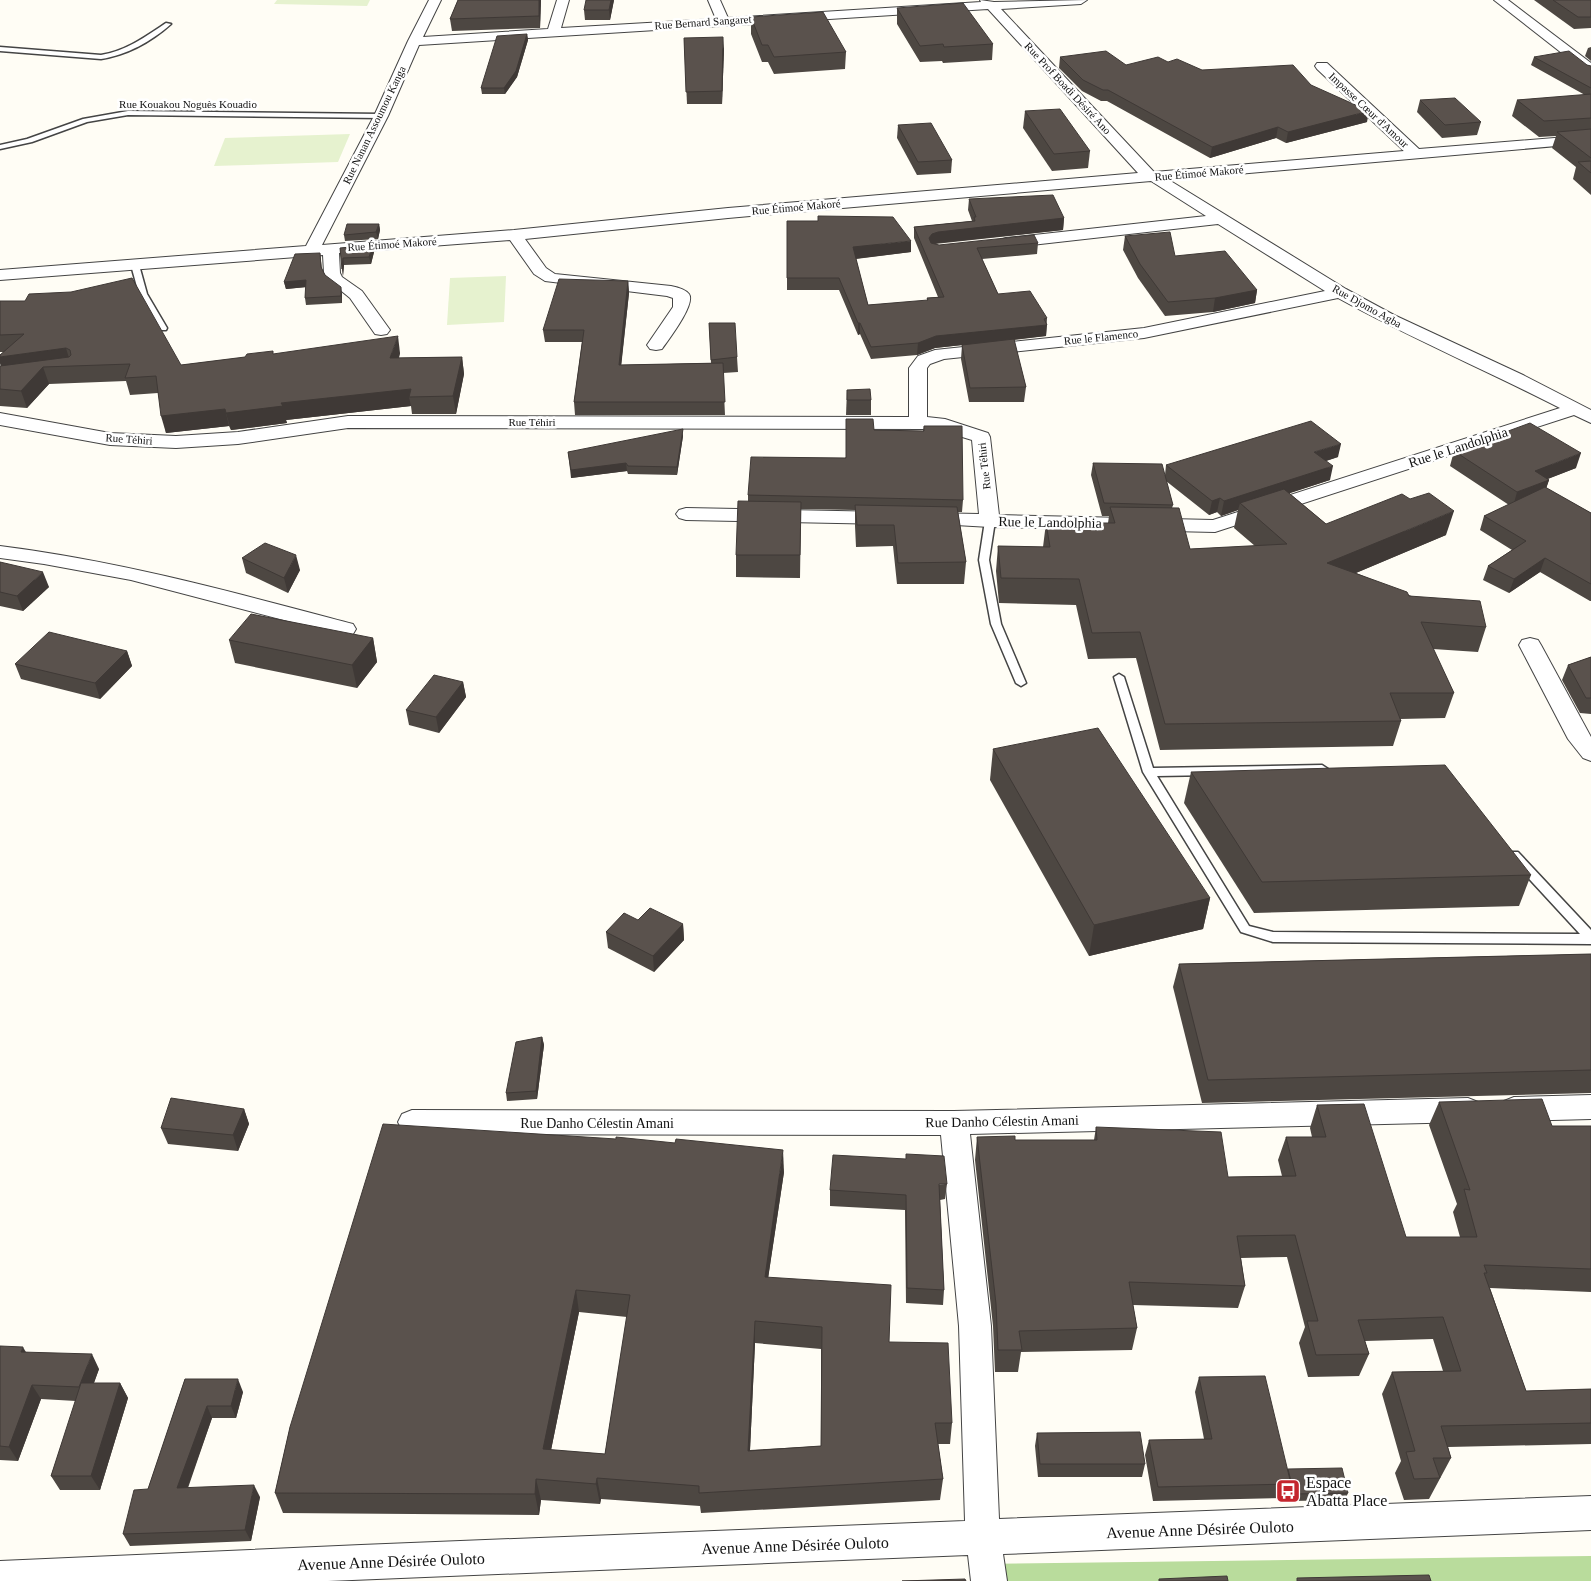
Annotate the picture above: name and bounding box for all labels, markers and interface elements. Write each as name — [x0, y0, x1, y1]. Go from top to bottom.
street label: Rue Bernard Sangaret — [654, 13, 752, 31]
street label: Rue Prof Boadi Désiré Ano — [1022, 40, 1114, 137]
street label: Rue Nanan Assoumou Kanga — [340, 64, 408, 186]
street label: Impasse Cœur d'Amour — [1327, 70, 1412, 150]
street label: Rue Kouakou Noguès Kouadio — [119, 98, 257, 110]
street label: Rue Étimoé Makoré — [1154, 163, 1244, 183]
street label: Rue Étimoé Makoré — [751, 197, 841, 217]
street label: Rue Étimoé Makoré — [347, 235, 437, 253]
street label: Rue Djomo Agba — [1330, 282, 1404, 330]
street label: Rue le Flamenco — [1063, 327, 1139, 347]
street label: Rue Téhiri — [508, 416, 556, 428]
street label: Rue le Landolphia — [1407, 424, 1510, 471]
street label: Rue Téhiri — [105, 431, 153, 447]
street label: Rue Téhiri — [976, 442, 992, 490]
street label: Rue le Landolphia — [998, 514, 1103, 531]
street label: Rue Danho Célestin Amani — [925, 1113, 1079, 1130]
street label: Rue Danho Célestin Amani — [520, 1116, 674, 1131]
place label: Espace Abatta Place — [1306, 1474, 1387, 1509]
bus stop icon: Espace Abatta Place — [1275, 1478, 1301, 1504]
street label: Avenue Anne Désirée Ouloto — [1106, 1518, 1294, 1541]
street label: Avenue Anne Désirée Ouloto — [701, 1534, 889, 1557]
street label: Avenue Anne Désirée Ouloto — [297, 1550, 485, 1573]

